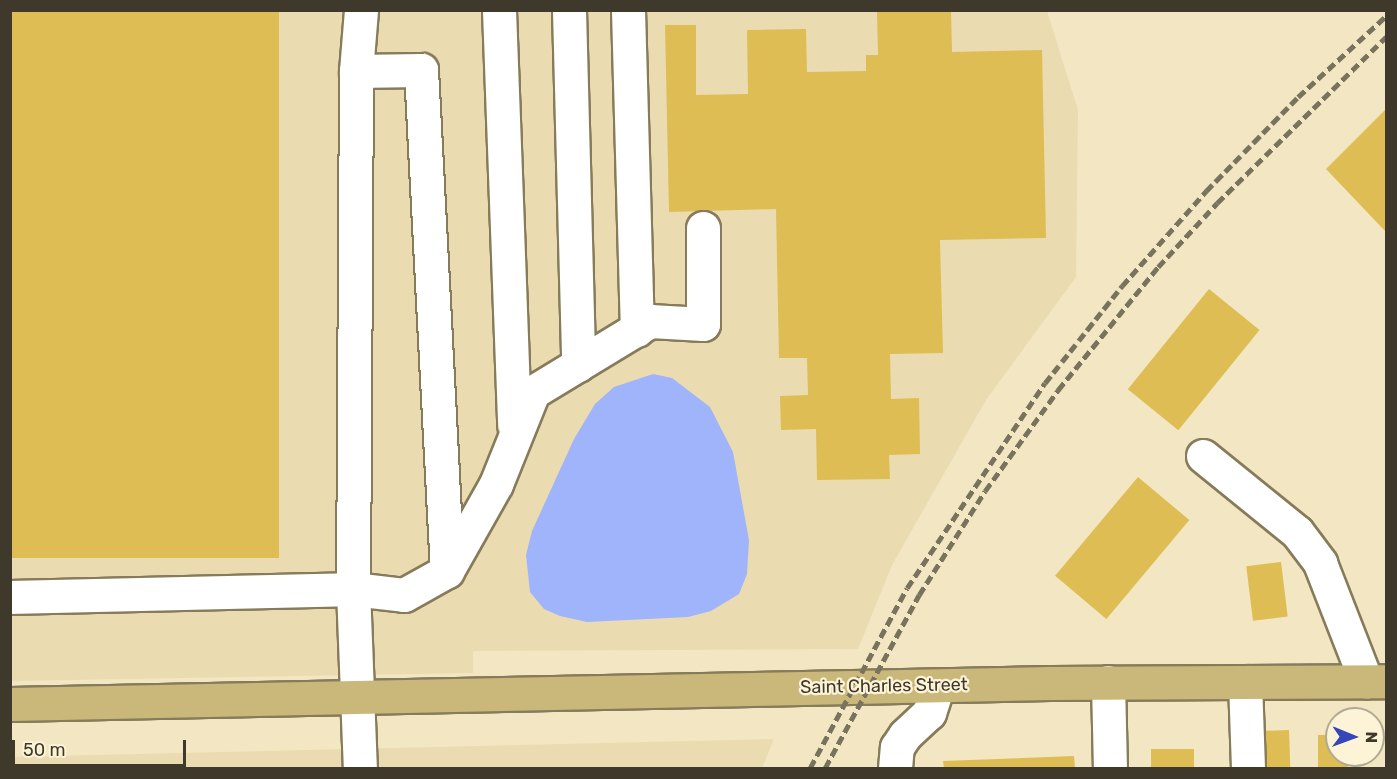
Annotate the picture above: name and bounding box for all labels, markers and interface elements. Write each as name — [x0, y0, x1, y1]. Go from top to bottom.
street label: Saint Charles Street — [800, 674, 968, 698]
north arrow — [1325, 707, 1385, 767]
scale bar — [15, 728, 189, 766]
text: N — [1362, 731, 1381, 743]
text: 50 m — [23, 739, 66, 761]

